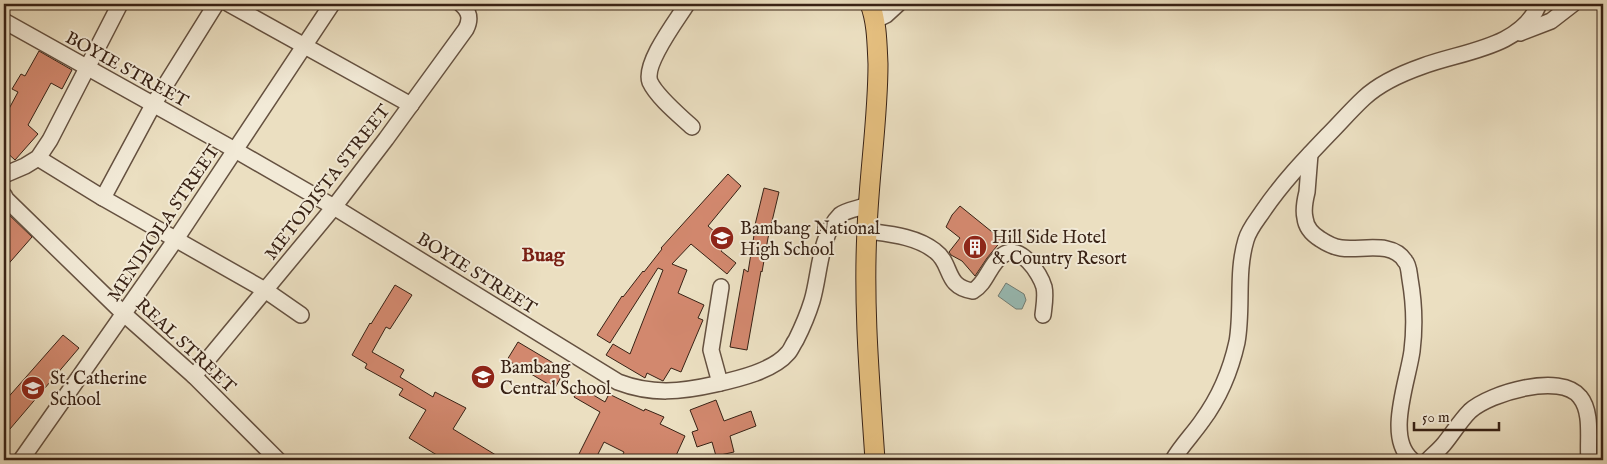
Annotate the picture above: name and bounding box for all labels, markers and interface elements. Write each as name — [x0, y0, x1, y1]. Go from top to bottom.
street label: BOYIE STREET — [61, 27, 192, 114]
street label: METODISTA STREET — [260, 101, 396, 265]
street label: MENDIOLA STREET — [103, 141, 225, 307]
place label: Bambang National High School — [740, 218, 880, 262]
school or university icon: Bambang National High School — [709, 225, 735, 251]
place label: Hill Side Hotel & Country Resort — [992, 227, 1127, 271]
street label: BOYIE STREET — [412, 228, 540, 320]
building icon: Hill Side Hotel & Country Resort — [962, 234, 988, 260]
district label: Buag — [521, 243, 566, 268]
street label: REAL STREET — [130, 294, 240, 398]
place label: Bambang Central School — [500, 357, 611, 401]
school or university icon: Bambang Central School — [470, 364, 496, 390]
place label: St. Catherine School — [50, 368, 147, 412]
school or university icon: St. Catherine School — [20, 375, 46, 401]
scale bar — [1414, 399, 1500, 431]
text: 50 m — [1422, 408, 1450, 427]

